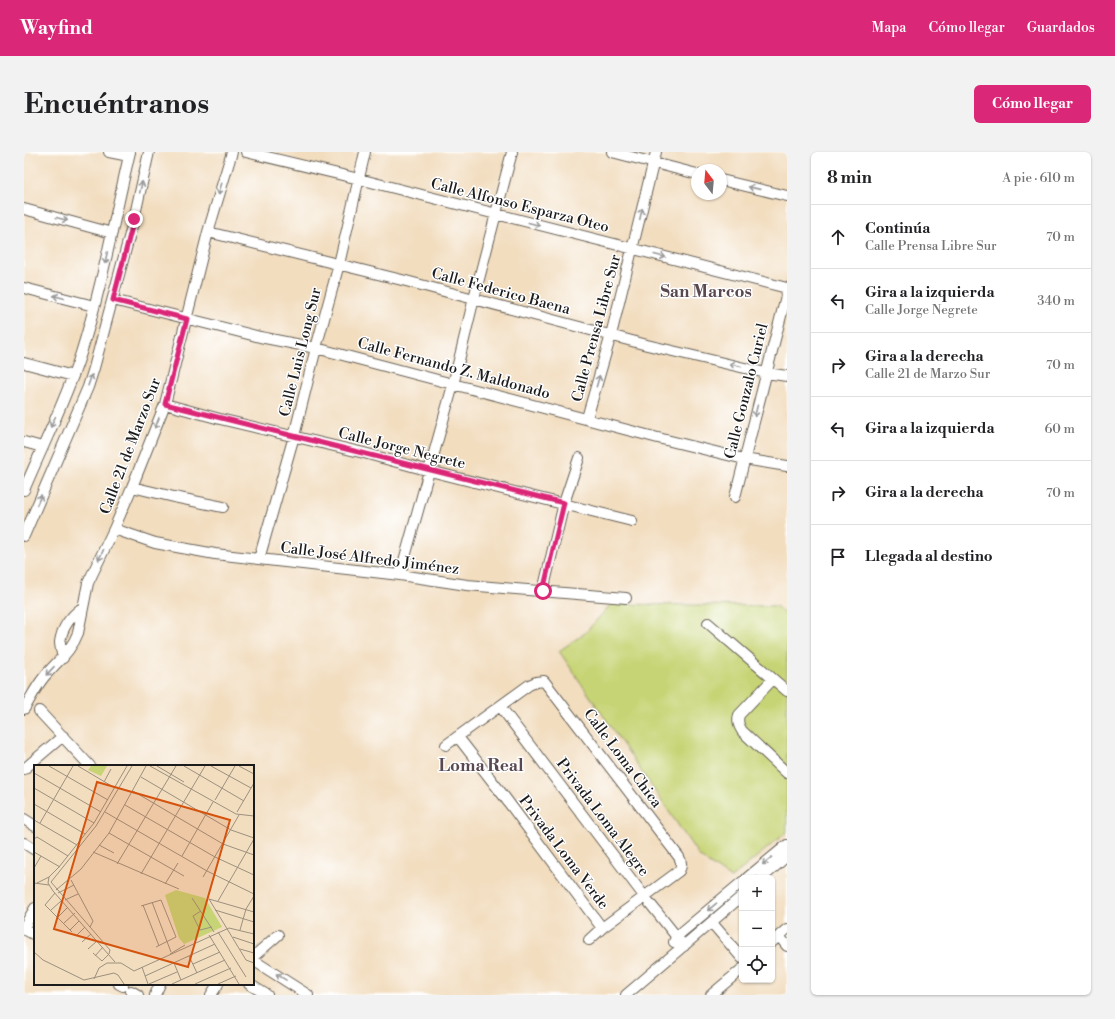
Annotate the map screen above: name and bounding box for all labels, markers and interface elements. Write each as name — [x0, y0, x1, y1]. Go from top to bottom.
text: Wayfind — [20, 16, 93, 40]
text: Mapa — [872, 19, 906, 37]
text: Cómo llegar — [928, 19, 1005, 37]
text: Guardados — [1027, 19, 1095, 37]
button: Cómo llegar — [974, 85, 1091, 123]
text: Encuéntranos — [24, 87, 209, 122]
north arrow — [691, 164, 727, 200]
text: 8 min — [827, 167, 872, 189]
text: A pie · 610 m — [1002, 170, 1075, 186]
street label: Calle Alfonso Esparza Oteo — [429, 174, 611, 237]
one-way arrow — [138, 181, 146, 194]
one-way arrow — [216, 183, 223, 196]
one-way arrow — [748, 183, 761, 191]
one-way arrow — [638, 208, 645, 221]
route end — [125, 210, 143, 228]
one-way arrow — [55, 216, 68, 224]
text: Continúa — [865, 219, 930, 238]
one-way arrow — [527, 220, 540, 228]
icon: ahead — [827, 226, 849, 248]
text: 70 m — [1046, 229, 1075, 245]
text: Calle Prensa Libre Sur — [865, 238, 997, 254]
one-way arrow — [101, 251, 109, 264]
street label: Calle Prensa Libre Sur — [568, 252, 625, 404]
one-way arrow — [653, 253, 666, 261]
street label: Calle Federico Baena — [429, 264, 573, 319]
district label: San Marcos — [660, 281, 752, 303]
text: Gira a la izquierda — [865, 283, 995, 302]
street label: Calle Luis Long Sur — [275, 285, 326, 419]
icon: left — [827, 290, 849, 312]
one-way arrow — [53, 292, 66, 300]
text: 340 m — [1037, 293, 1075, 309]
text: Calle Jorge Negrete — [865, 302, 978, 318]
street label: Calle Gonzalo Curiel — [720, 321, 773, 461]
street label: Calle Fernando Z. Maldonado — [355, 334, 552, 403]
text: Gira a la derecha — [865, 347, 984, 366]
icon: right — [827, 354, 849, 376]
text: 70 m — [1046, 357, 1075, 373]
one-way arrow — [729, 361, 742, 369]
text: Calle 21 de Marzo Sur — [865, 366, 990, 382]
one-way arrow — [87, 374, 94, 387]
one-way arrow — [595, 374, 602, 387]
street label: Calle 21 de Marzo Sur — [96, 375, 165, 517]
one-way arrow — [752, 404, 760, 417]
one-way arrow — [49, 415, 57, 427]
one-way arrow — [153, 416, 161, 428]
icon: left — [827, 418, 849, 440]
text: Gira a la izquierda — [865, 419, 995, 438]
text: 60 m — [1044, 421, 1075, 437]
street label: Calle Jorge Negrete — [336, 424, 467, 473]
icon: right — [827, 482, 849, 504]
text: Gira a la derecha — [865, 483, 984, 502]
text: 70 m — [1046, 485, 1075, 501]
one-way arrow — [36, 494, 43, 506]
street label: Calle José Alfredo Jiménez — [279, 538, 460, 579]
icon: arrive — [827, 546, 849, 568]
text: Llegada al destino — [865, 547, 993, 566]
one-way arrow — [97, 549, 104, 561]
route start — [534, 582, 552, 600]
one-way arrow — [45, 666, 54, 677]
street label: Calle Loma Chica — [579, 705, 666, 812]
district label: Loma Real — [438, 755, 524, 777]
street label: Privada Loma Alegre — [552, 755, 653, 880]
inset map — [34, 765, 254, 985]
street label: Privada Loma Verde — [515, 792, 613, 913]
one-way arrow — [761, 857, 772, 866]
map controls — [739, 875, 775, 983]
button: + — [739, 875, 775, 911]
one-way arrow — [707, 902, 717, 911]
button: − — [739, 911, 775, 947]
button: locate — [739, 947, 775, 983]
one-way arrow — [275, 973, 287, 981]

